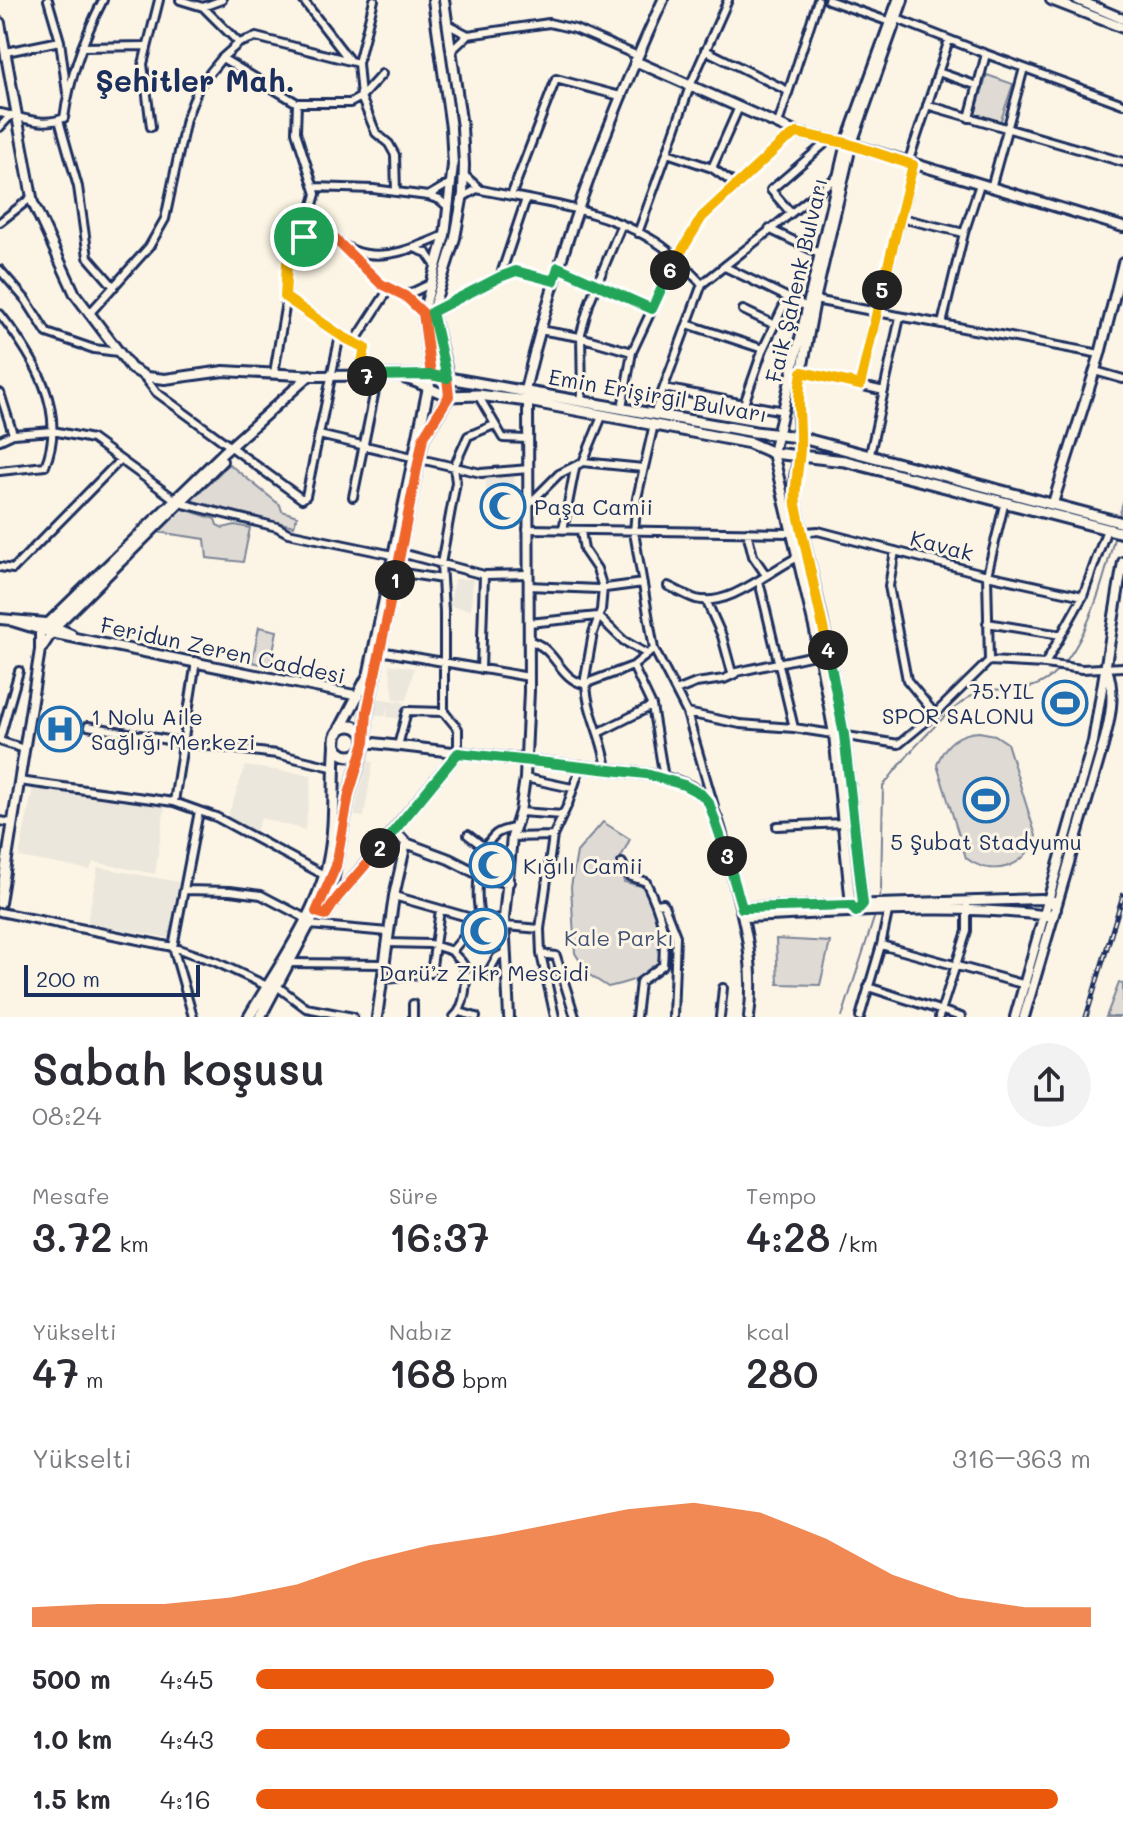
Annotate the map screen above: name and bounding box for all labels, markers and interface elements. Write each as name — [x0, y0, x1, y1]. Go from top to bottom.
district label: Şehitler Mah. — [95, 60, 295, 100]
street label: Faik Şahenk Bulvarı — [758, 175, 834, 385]
pin — [270, 203, 338, 271]
icon: arrive — [282, 215, 326, 259]
pin: 6 — [650, 250, 690, 290]
text: 6 — [663, 255, 677, 284]
pin: 5 — [862, 270, 902, 310]
text: 5 — [876, 275, 888, 304]
pin: 7 — [347, 356, 387, 396]
text: 7 — [361, 361, 373, 390]
street label: Emin Erişirgil Bulvarı — [546, 361, 770, 429]
mosque icon: Paşa Camii — [479, 482, 527, 530]
place label: Paşa Camii — [534, 492, 653, 521]
street label: Kavak — [907, 523, 977, 567]
pin: 1 — [375, 560, 415, 600]
text: 1 — [390, 565, 400, 594]
street label: Feridun Zeren Caddesi — [98, 610, 348, 690]
pin: 4 — [808, 630, 848, 670]
text: 4 — [821, 635, 835, 664]
place label: 75.YIL SPOR SALONU — [882, 676, 1034, 730]
sports icon: 75.YIL SPOR SALONU — [1041, 679, 1089, 727]
place label: 1 Nolu Aile Sağlığı Merkezi — [91, 702, 255, 756]
hospital icon: 1 Nolu Aile Sağlığı Merkezi — [36, 705, 84, 753]
sports icon: 5 Şubat Stadyumu — [962, 776, 1010, 824]
place label: 5 Şubat Stadyumu — [890, 827, 1082, 856]
pin: 2 — [360, 828, 400, 868]
text: 2 — [374, 833, 386, 862]
pin: 3 — [707, 836, 747, 876]
mosque icon: Kığılı Camii — [468, 841, 516, 889]
text: 3 — [720, 841, 734, 870]
place label: Kığılı Camii — [523, 851, 643, 880]
mosque icon: Darü’z Zikr Mescidi — [460, 907, 508, 955]
park label: Kale Parkı — [564, 923, 674, 952]
place label: Darü’z Zikr Mescidi — [379, 958, 589, 987]
scale bar — [24, 961, 200, 997]
text: 200 m — [36, 964, 100, 993]
text: Sabah koşusu — [32, 1039, 325, 1096]
button: share — [1007, 1043, 1091, 1127]
text: 08:24 — [32, 1098, 102, 1132]
text: Mesafe — [32, 1181, 110, 1210]
text: Süre — [389, 1181, 438, 1210]
text: Tempo — [746, 1181, 816, 1210]
text: 3.72 — [32, 1210, 113, 1262]
text: 16:37 — [389, 1210, 490, 1262]
text: 4:28 — [746, 1210, 830, 1262]
text: km — [113, 1229, 149, 1258]
text: /km — [830, 1229, 878, 1258]
text: Yükselti — [32, 1317, 116, 1346]
text: Nabız — [389, 1317, 452, 1346]
text: kcal — [746, 1317, 790, 1346]
text: 47 — [32, 1346, 79, 1398]
text: 168 — [389, 1346, 456, 1398]
text: 280 — [746, 1346, 818, 1398]
text: m — [79, 1365, 104, 1394]
text: bpm — [456, 1365, 508, 1394]
text: Yükselti — [32, 1441, 132, 1475]
text: 316–363 m — [952, 1441, 1091, 1475]
text: 500 m — [32, 1662, 111, 1696]
text: 4:45 — [160, 1662, 214, 1696]
text: 1.0 km — [32, 1722, 112, 1756]
text: 4:43 — [160, 1722, 214, 1756]
text: 1.5 km — [32, 1782, 111, 1816]
text: 4:16 — [160, 1782, 211, 1816]

